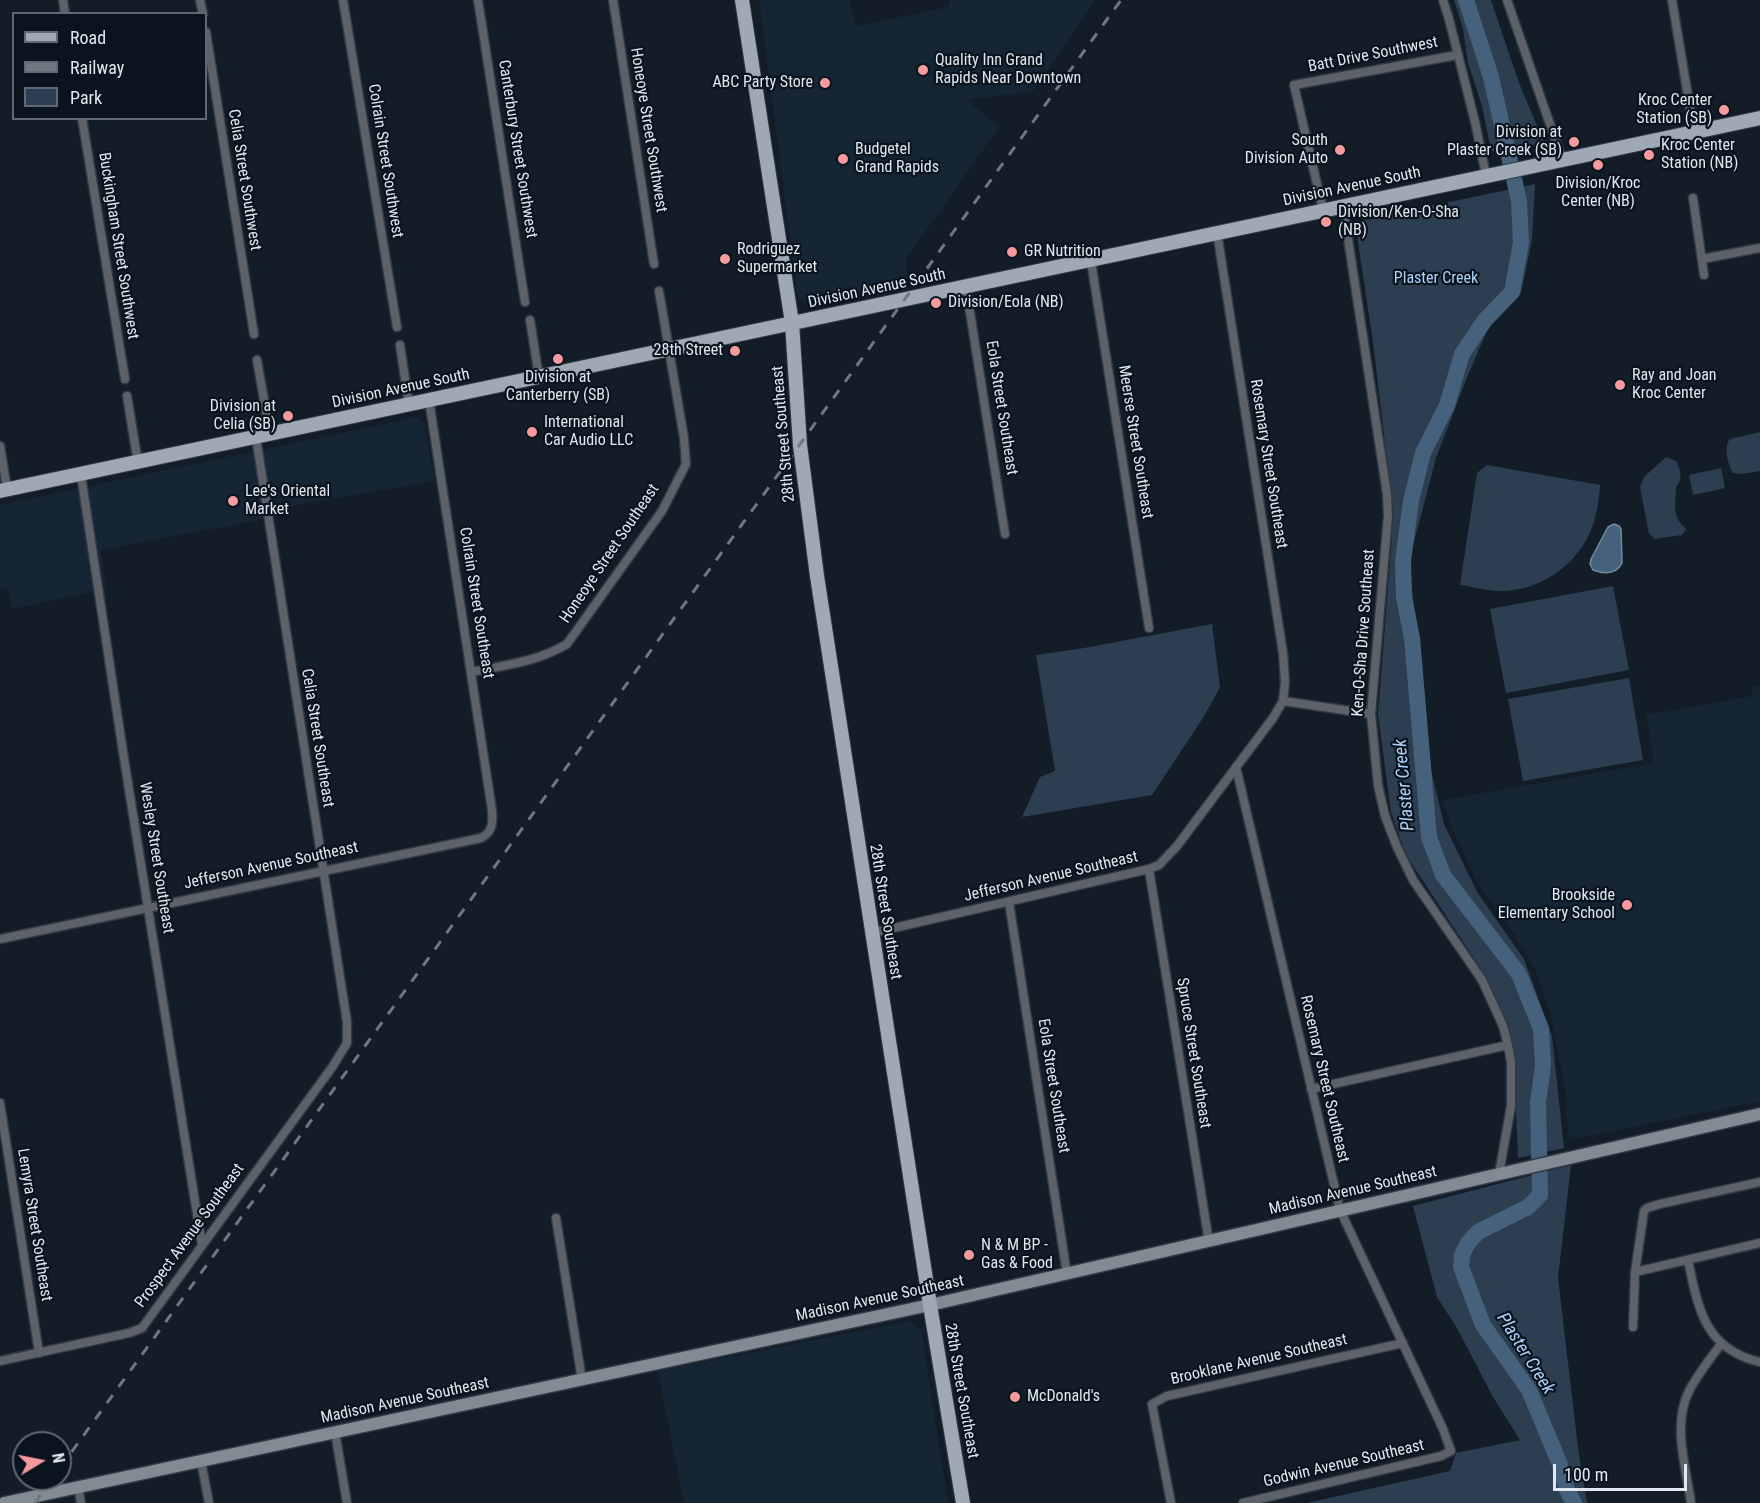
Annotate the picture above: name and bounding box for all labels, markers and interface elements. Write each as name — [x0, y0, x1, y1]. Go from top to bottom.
legend — [12, 12, 207, 120]
text: Road — [70, 27, 106, 48]
street label: Batt Drive Southwest — [1307, 33, 1439, 77]
street label: Honeoye Street Southwest — [625, 46, 671, 214]
place label: Quality Inn Grand Rapids Near Downtown — [935, 51, 1081, 89]
text: Railway — [70, 57, 124, 78]
street label: Canterbury Street Southwest — [493, 59, 541, 239]
marker: Quality Inn Grand Rapids Near Downtown — [916, 63, 930, 77]
place label: ABC Party Store — [712, 73, 813, 93]
marker: ABC Party Store — [818, 76, 832, 90]
street label: Colrain Street Southwest — [363, 83, 407, 239]
text: Park — [70, 87, 102, 108]
place label: Kroc Center Station (SB) — [1636, 91, 1712, 129]
marker: Kroc Center Station (SB) — [1717, 103, 1731, 117]
street label: Celia Street Southwest — [223, 108, 265, 252]
place label: Division at Plaster Creek (SB) — [1447, 123, 1562, 161]
place label: South Division Auto — [1245, 131, 1328, 169]
marker: Division at Plaster Creek (SB) — [1567, 135, 1581, 149]
place label: Kroc Center Station (NB) — [1661, 136, 1738, 174]
place label: Budgetel Grand Rapids — [855, 140, 939, 178]
marker: South Division Auto — [1333, 143, 1347, 157]
marker: Kroc Center Station (NB) — [1642, 148, 1656, 162]
street label: Buckingham Street Southwest — [94, 151, 142, 341]
marker: Budgetel Grand Rapids — [836, 152, 850, 166]
marker: Division/Kroc Center (NB) — [1591, 158, 1605, 172]
street label: Division Avenue South — [1282, 163, 1422, 211]
place label: Division/Kroc Center (NB) — [1556, 174, 1640, 212]
place label: Division/Ken-O-Sha (NB) — [1338, 203, 1459, 241]
marker: Division/Ken-O-Sha (NB) — [1319, 215, 1333, 229]
place label: Rodriguez Supermarket — [737, 240, 817, 278]
place label: GR Nutrition — [1024, 242, 1101, 262]
marker: GR Nutrition — [1005, 245, 1019, 259]
marker: Rodriguez Supermarket — [718, 252, 732, 266]
street label: Division Avenue South — [807, 265, 947, 313]
park label: Plaster Creek — [1394, 269, 1478, 289]
place label: Division/Eola (NB) — [948, 293, 1064, 313]
marker: Division/Eola (NB) — [929, 296, 943, 310]
street label: Eola Street Southeast — [981, 339, 1021, 477]
place label: 28th Street — [654, 341, 723, 361]
marker: 28th Street — [728, 344, 742, 358]
marker: Division at Canterberry (SB) — [551, 352, 565, 366]
street label: Meerse Street Southeast — [1113, 364, 1157, 520]
street label: Division Avenue South — [331, 365, 471, 413]
street label: 28th Street Southeast — [768, 365, 800, 503]
place label: Ray and Joan Kroc Center — [1632, 366, 1717, 404]
place label: Division at Canterberry (SB) — [506, 368, 610, 406]
street label: Rosemary Street Southeast — [1245, 378, 1291, 550]
marker: Ray and Joan Kroc Center — [1613, 378, 1627, 392]
place label: Division at Celia (SB) — [210, 397, 276, 435]
marker: Division at Celia (SB) — [281, 409, 295, 423]
place label: International Car Audio LLC — [544, 413, 633, 451]
marker: International Car Audio LLC — [525, 425, 539, 439]
street label: Honeoye Street Southeast — [556, 481, 664, 627]
place label: Lee's Oriental Market — [245, 482, 330, 520]
marker: Lee's Oriental Market — [226, 494, 240, 508]
street label: Colrain Street Southeast — [455, 526, 497, 680]
street label: Ken-O-Sha Drive Southeast — [1349, 549, 1379, 717]
street label: Celia Street Southeast — [297, 667, 337, 809]
water label: Plaster Creek — [1390, 738, 1420, 832]
street label: Wesley Street Southeast — [135, 781, 177, 935]
street label: Jefferson Avenue Southeast — [182, 838, 360, 894]
street label: 28th Street Southeast — [865, 843, 905, 981]
street label: Jefferson Avenue Southeast — [962, 848, 1140, 906]
place label: Brookside Elementary School — [1498, 886, 1615, 924]
marker: Brookside Elementary School — [1620, 898, 1634, 912]
street label: Spruce Street Southeast — [1172, 976, 1214, 1130]
street label: Rosemary Street Southeast — [1295, 993, 1353, 1165]
street label: Eola Street Southeast — [1033, 1017, 1073, 1155]
street label: Lemyra Street Southeast — [12, 1147, 56, 1303]
street label: Prospect Avenue Southeast — [131, 1160, 249, 1312]
street label: Madison Avenue Southeast — [1267, 1162, 1439, 1220]
place label: N & M BP - Gas & Food — [981, 1236, 1053, 1274]
marker: N & M BP - Gas & Food — [962, 1248, 976, 1262]
street label: Madison Avenue Southeast — [794, 1272, 966, 1326]
water label: Plaster Creek — [1491, 1309, 1559, 1399]
street label: 28th Street Southeast — [940, 1322, 982, 1460]
street label: Brooklane Avenue Southeast — [1169, 1330, 1349, 1390]
street label: Madison Avenue Southeast — [319, 1374, 491, 1428]
place label: McDonald's — [1027, 1387, 1100, 1407]
marker: McDonald's — [1008, 1390, 1022, 1404]
north arrow — [12, 1431, 72, 1491]
street label: Godwin Avenue Southeast — [1262, 1436, 1426, 1492]
text: N — [48, 1452, 68, 1465]
scale bar — [1556, 1452, 1690, 1490]
text: 100 m — [1564, 1464, 1608, 1485]

